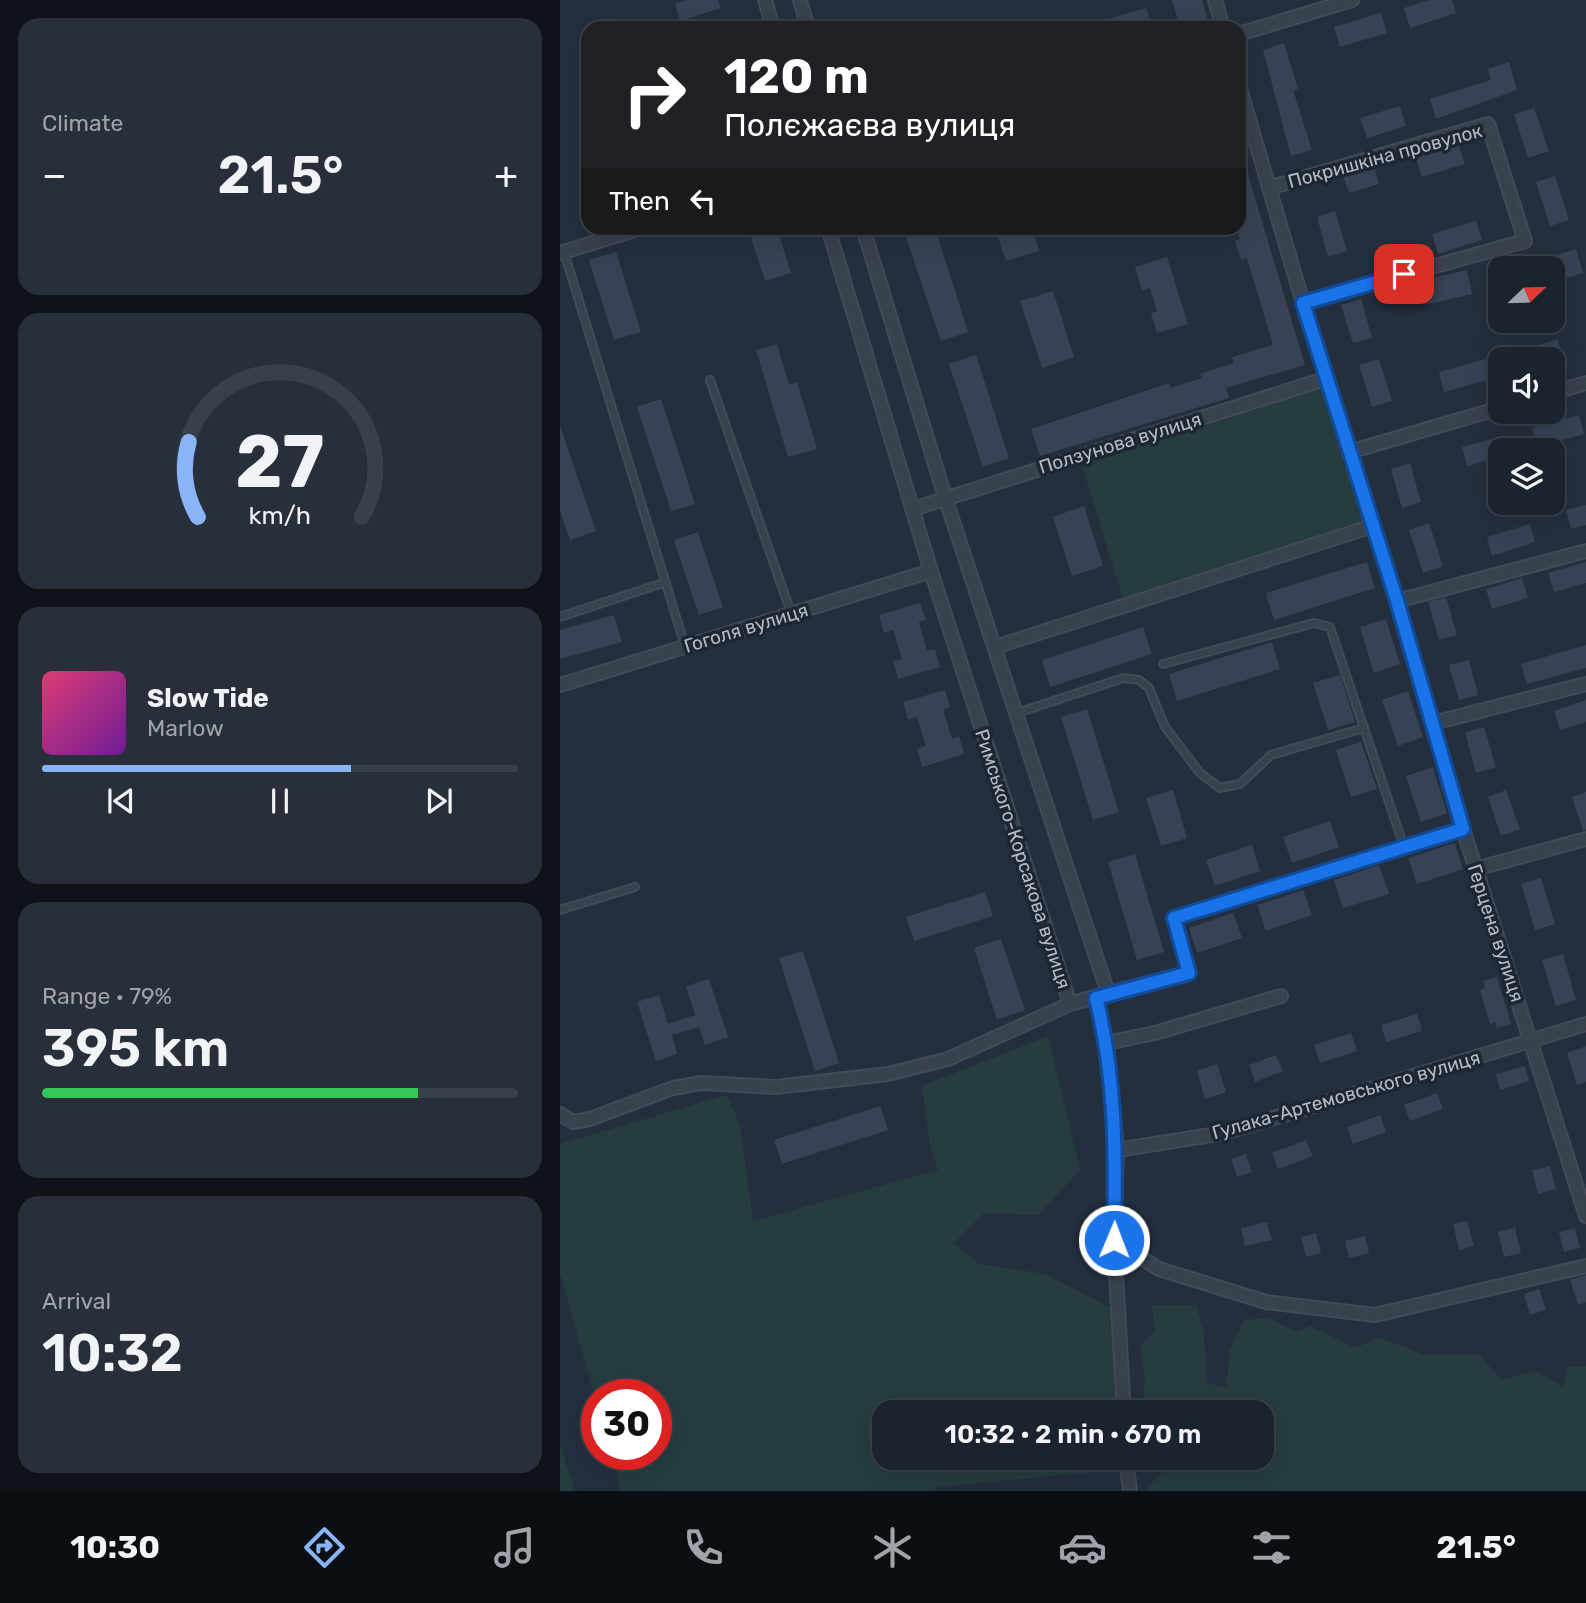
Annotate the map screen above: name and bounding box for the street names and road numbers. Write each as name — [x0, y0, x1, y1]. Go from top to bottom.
street label: Покришкіна провулок — [1285, 119, 1485, 193]
street label: Ползунова вулиця — [1036, 407, 1204, 479]
street label: Гоголя вулиця — [681, 598, 811, 658]
street label: Римського-Корсакова вулиця — [970, 726, 1076, 992]
street label: Герцена вулиця — [1463, 861, 1529, 1005]
street label: Гулака-Артемовського вулиця — [1209, 1046, 1483, 1144]

